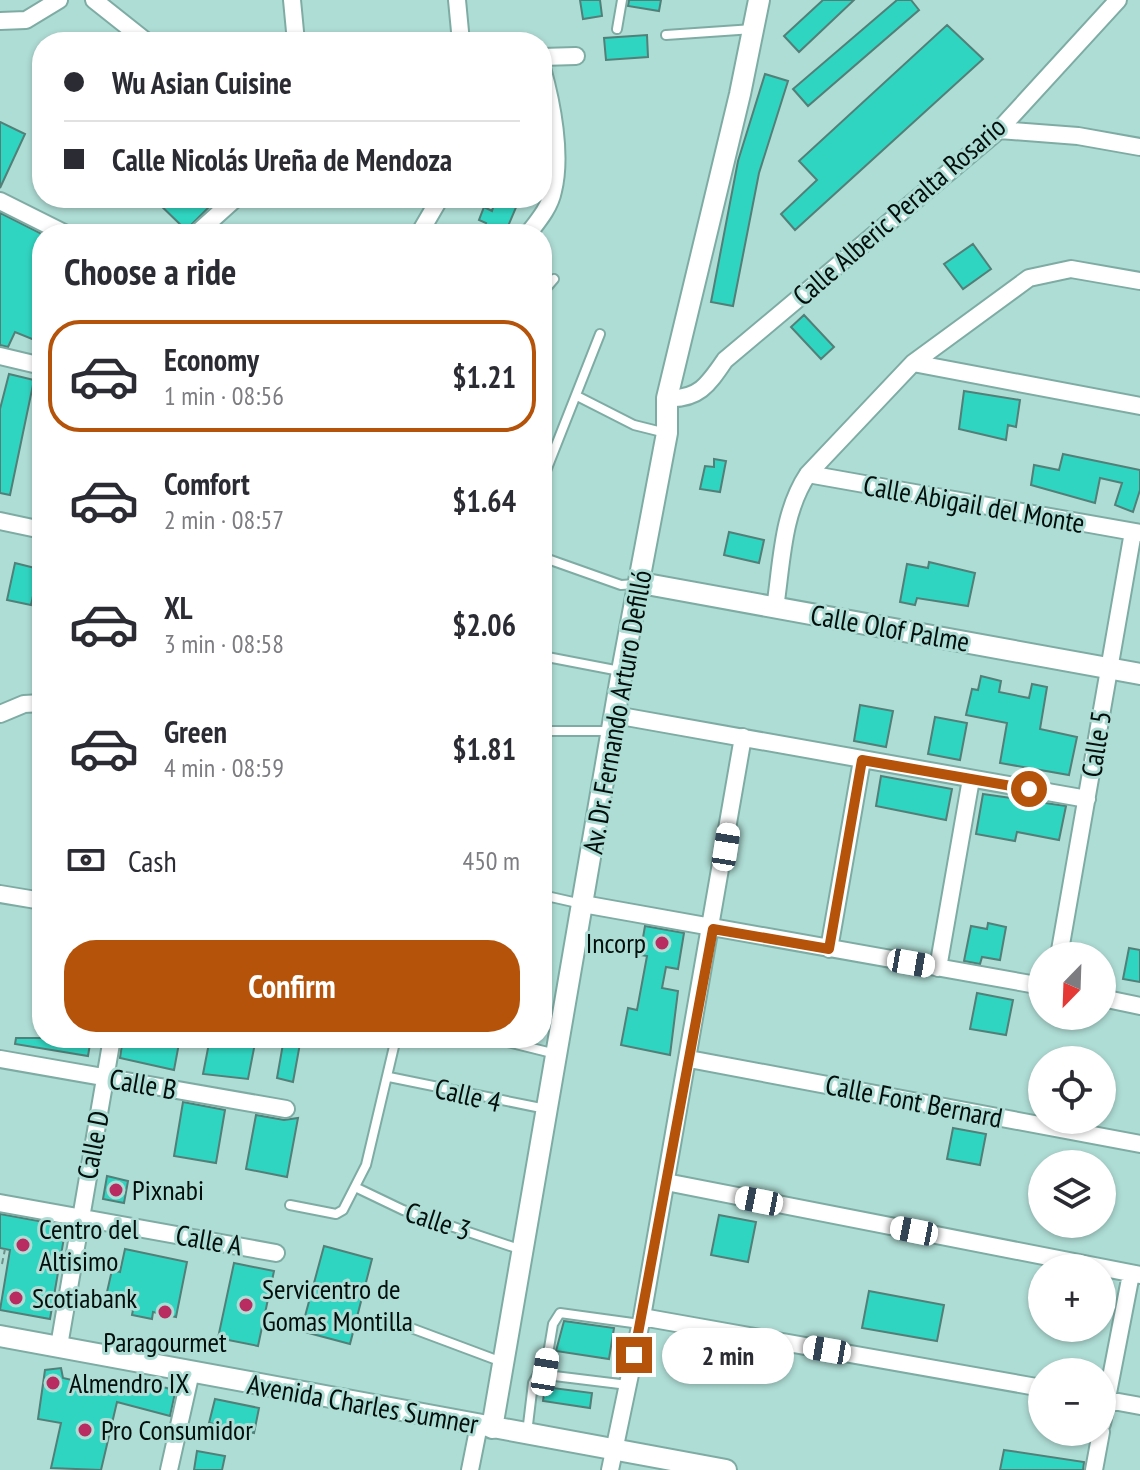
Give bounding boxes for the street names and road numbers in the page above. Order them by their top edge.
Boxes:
street label: Calle Alberic Peralta Rosario [784,108,1013,313]
street label: Calle Abigail del Monte [860,466,1088,541]
street label: Av. Dr. Fernando Arturo Defilló [573,567,660,857]
street label: Calle Olof Palme [808,595,972,660]
street label: Calle 5 [1072,708,1119,780]
street label: Calle B [107,1059,179,1108]
street label: Calle Font Bernard [822,1065,1006,1136]
street label: Calle 4 [431,1069,505,1120]
street label: Calle D [68,1108,117,1182]
street label: Calle 3 [401,1193,476,1248]
street label: Calle A [173,1215,246,1264]
street label: Avenida Charles Sumner [245,1365,482,1442]

